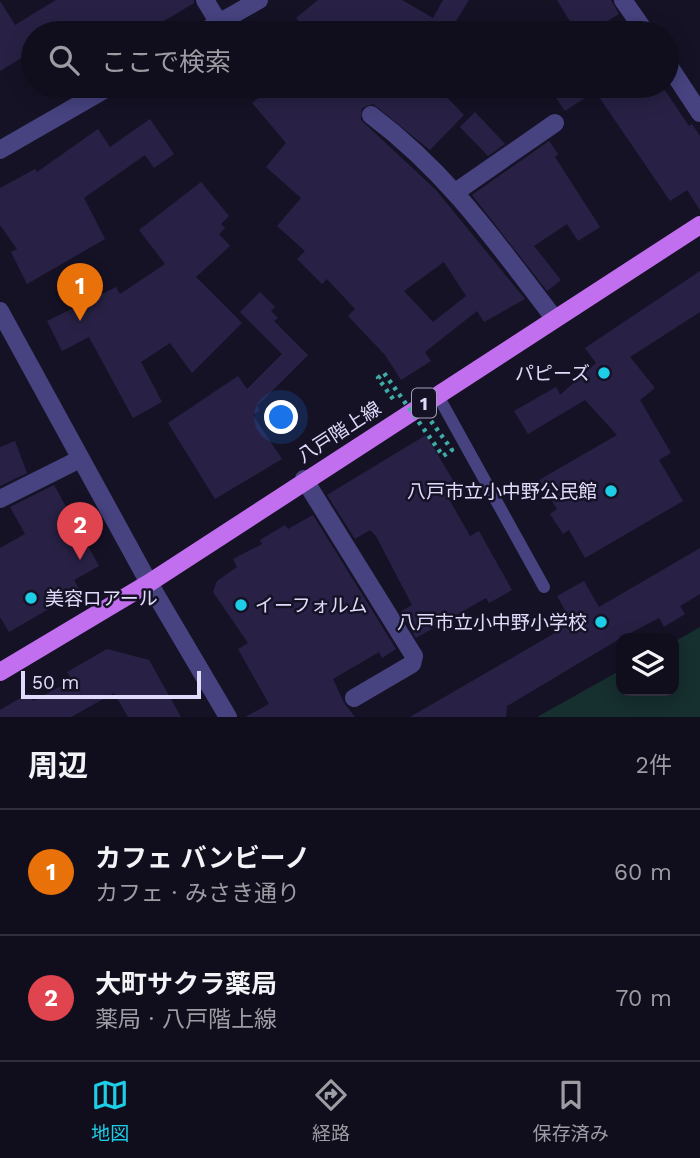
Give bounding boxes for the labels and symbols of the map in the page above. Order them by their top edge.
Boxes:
pin: 1 [57,263,103,321]
place label: パピーズ [515,362,590,385]
marker: パピーズ [596,365,612,381]
road number: 1 [412,388,436,418]
street label: 八戸階上線 [293,396,385,468]
your location [264,400,298,434]
place label: 八戸市立小中野公民館 [407,480,597,503]
marker: 八戸市立小中野公民館 [603,483,619,499]
pin: 2 [57,502,103,560]
place label: 美容ロアール [45,587,158,610]
marker: 美容ロアール [23,590,39,606]
place label: イーフォルム [255,594,367,617]
marker: イーフォルム [233,597,249,613]
place label: 八戸市立小中野小学校 [397,611,587,634]
marker: 八戸市立小中野小学校 [593,614,609,630]
scale bar [21,668,201,700]

